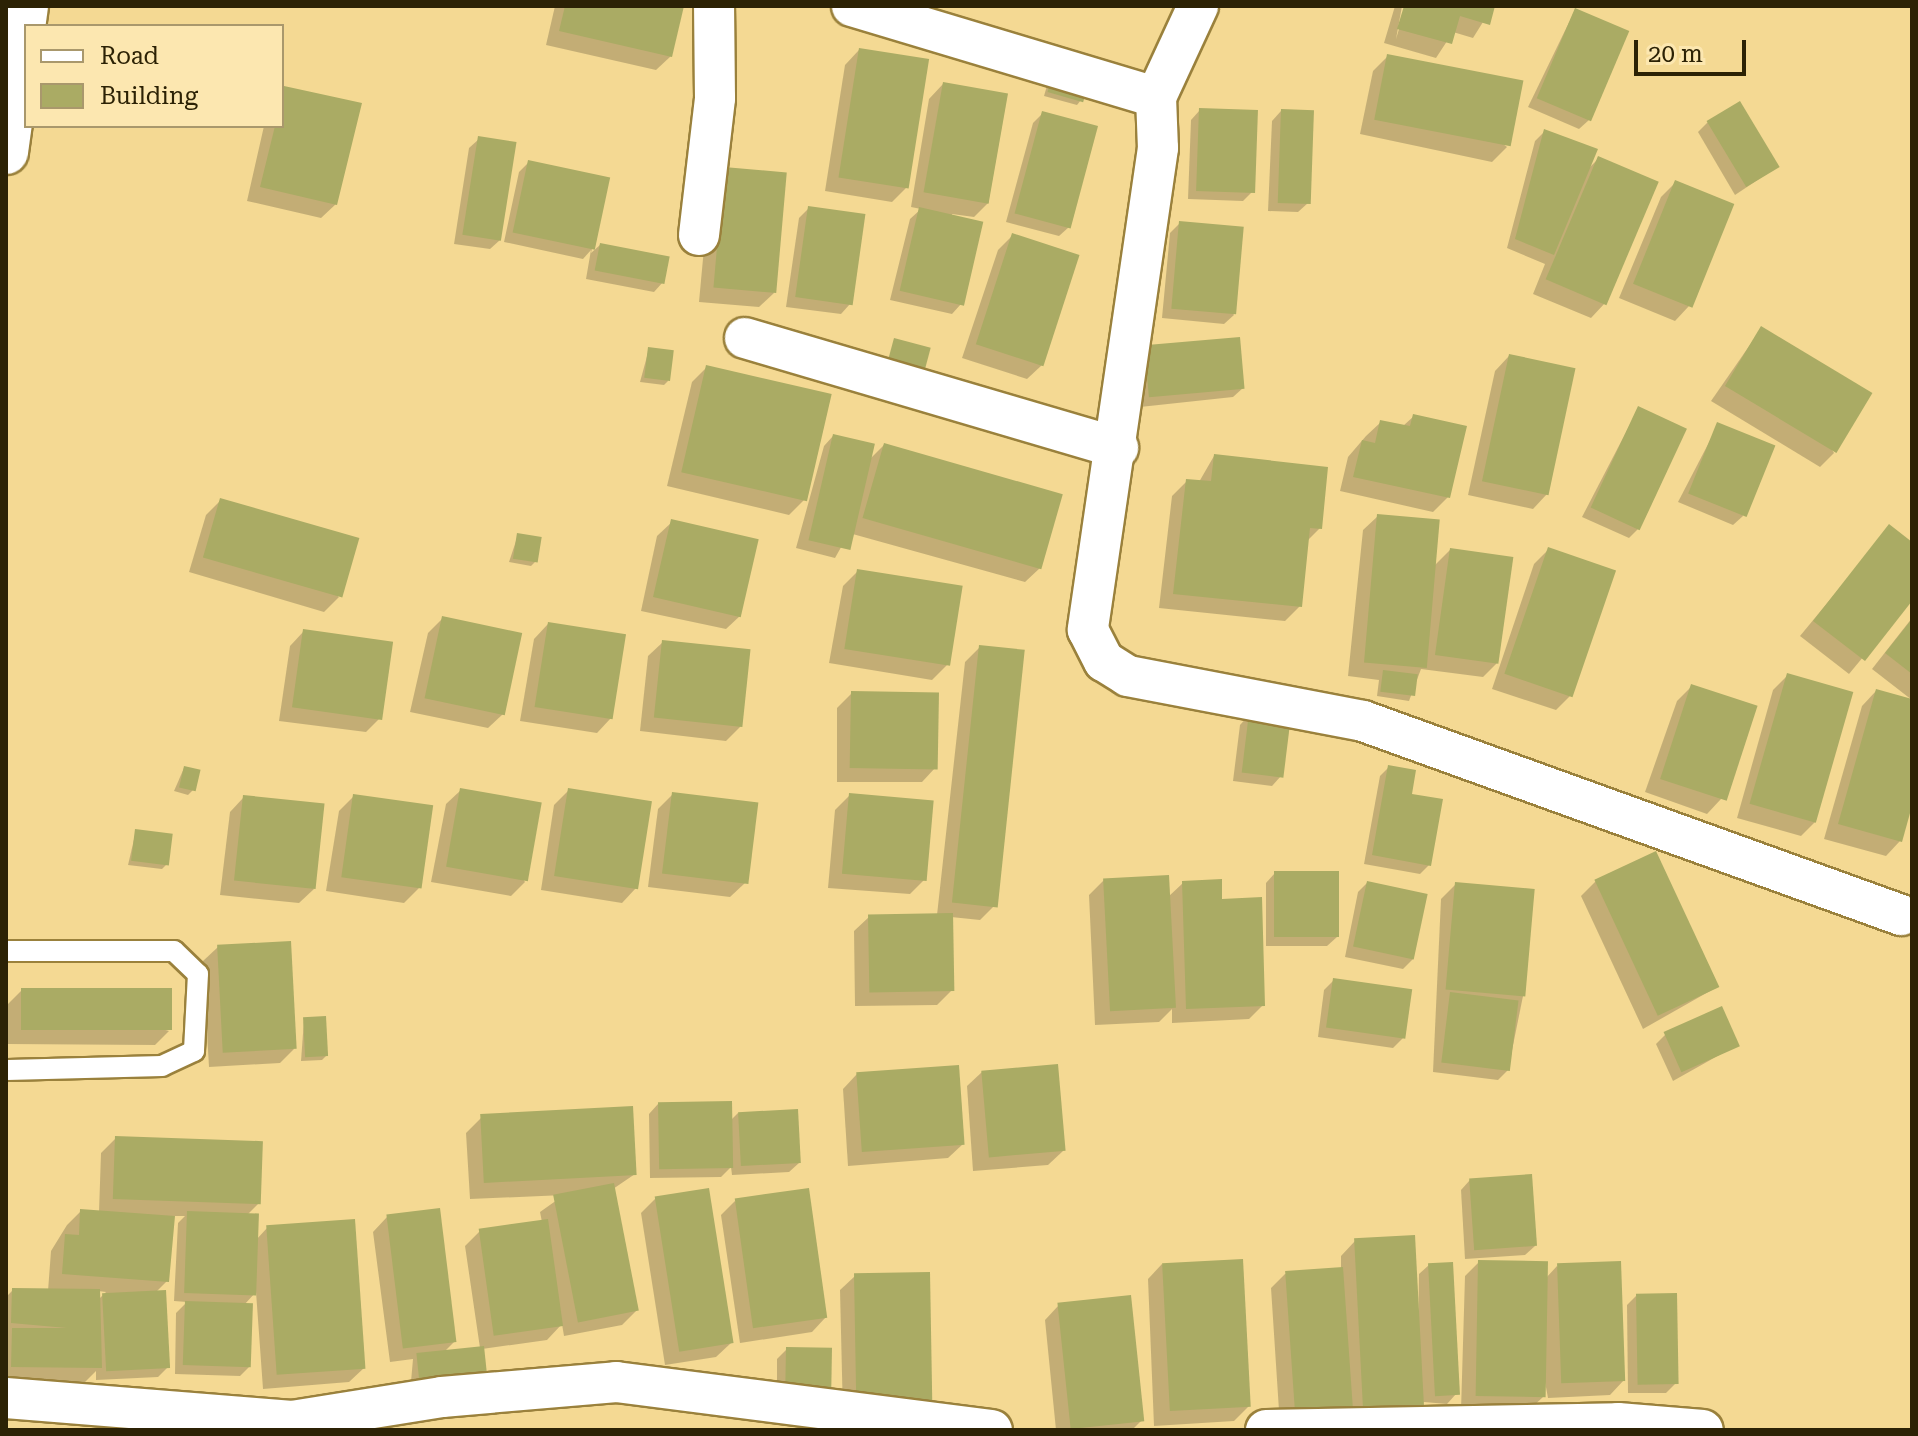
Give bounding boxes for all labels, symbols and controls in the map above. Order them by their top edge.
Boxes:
legend [24,24,284,128]
scale bar [1638,24,1750,74]
text: 20 m [1648,40,1703,68]
text: Road [100,42,159,70]
text: Building [100,82,198,110]

